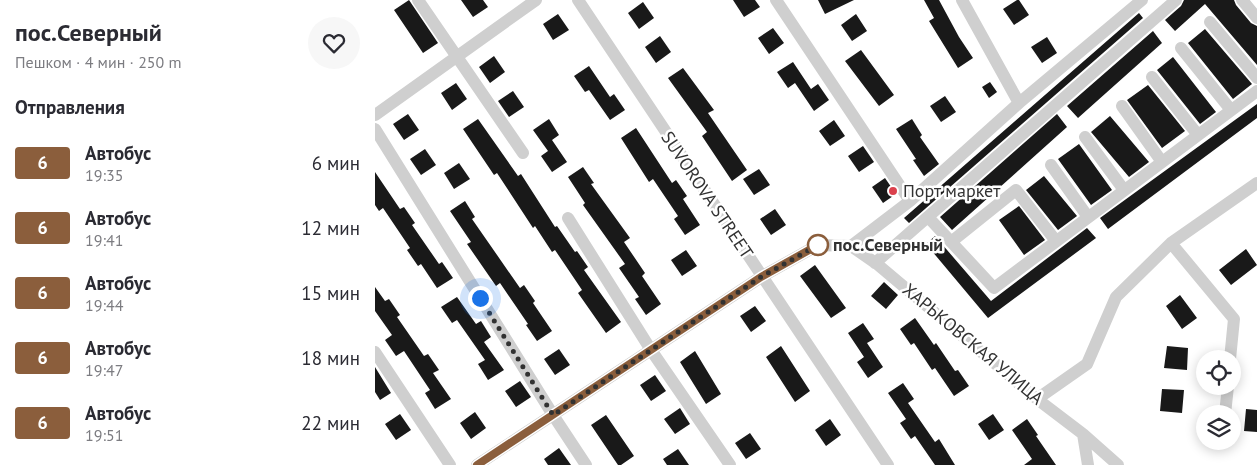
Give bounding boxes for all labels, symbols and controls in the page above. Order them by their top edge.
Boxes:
text: пос.Северный [15,17,162,48]
button: heart [308,17,360,69]
text: Пешком · 4 мин · 250 m [15,52,182,72]
text: Отправления [15,95,125,119]
street label: SUVOROVA STREET [656,127,759,263]
text: Автобус [85,141,151,165]
text: 6 [37,151,48,174]
text: 6 мин [312,151,360,175]
text: 19:35 [85,165,123,185]
place label: Порт маркет [903,179,1001,202]
marker: Порт маркет [887,185,899,197]
text: Автобус [85,206,151,230]
text: 6 [37,216,48,239]
text: 12 мин [301,216,360,240]
text: 19:41 [85,230,123,250]
place label: пос.Северный [833,233,943,256]
marker: пос.Северный [807,234,829,256]
text: Автобус [85,271,151,295]
street label: ХАРЬКОВСКАЯ УЛИЦА [898,278,1049,410]
text: 6 [37,281,48,304]
text: 15 мин [301,281,360,305]
your location [468,286,493,311]
text: 19:44 [85,295,123,315]
text: Автобус [85,336,151,360]
text: 6 [37,346,48,369]
text: 18 мин [301,346,360,370]
map controls [1196,350,1241,450]
button: locate [1196,350,1241,395]
text: 19:47 [85,360,123,380]
text: Автобус [85,401,151,425]
button: layers [1196,405,1241,450]
text: 6 [37,411,48,434]
text: 22 мин [301,411,360,435]
text: 19:51 [85,425,123,445]

